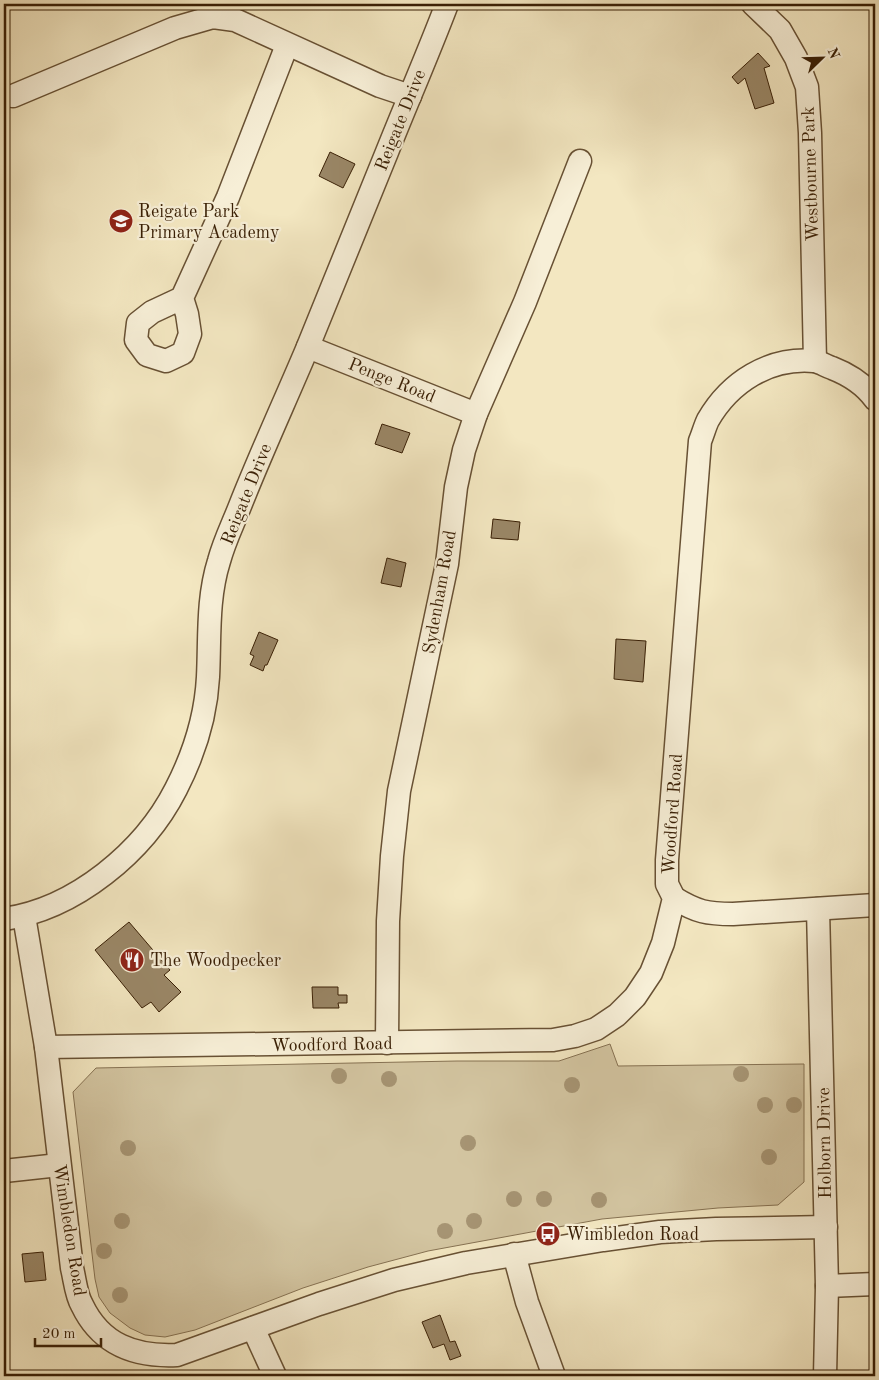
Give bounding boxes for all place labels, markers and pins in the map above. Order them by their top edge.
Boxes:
place label: Reigate Park Primary Academy [138,203,280,242]
school or university icon: Reigate Park Primary Academy [108,208,134,234]
restaurant icon: The Woodpecker [119,947,145,973]
place label: The Woodpecker [150,952,282,970]
bus stop icon: Wimbledon Road [535,1221,561,1247]
place label: Wimbledon Road [566,1226,699,1244]

